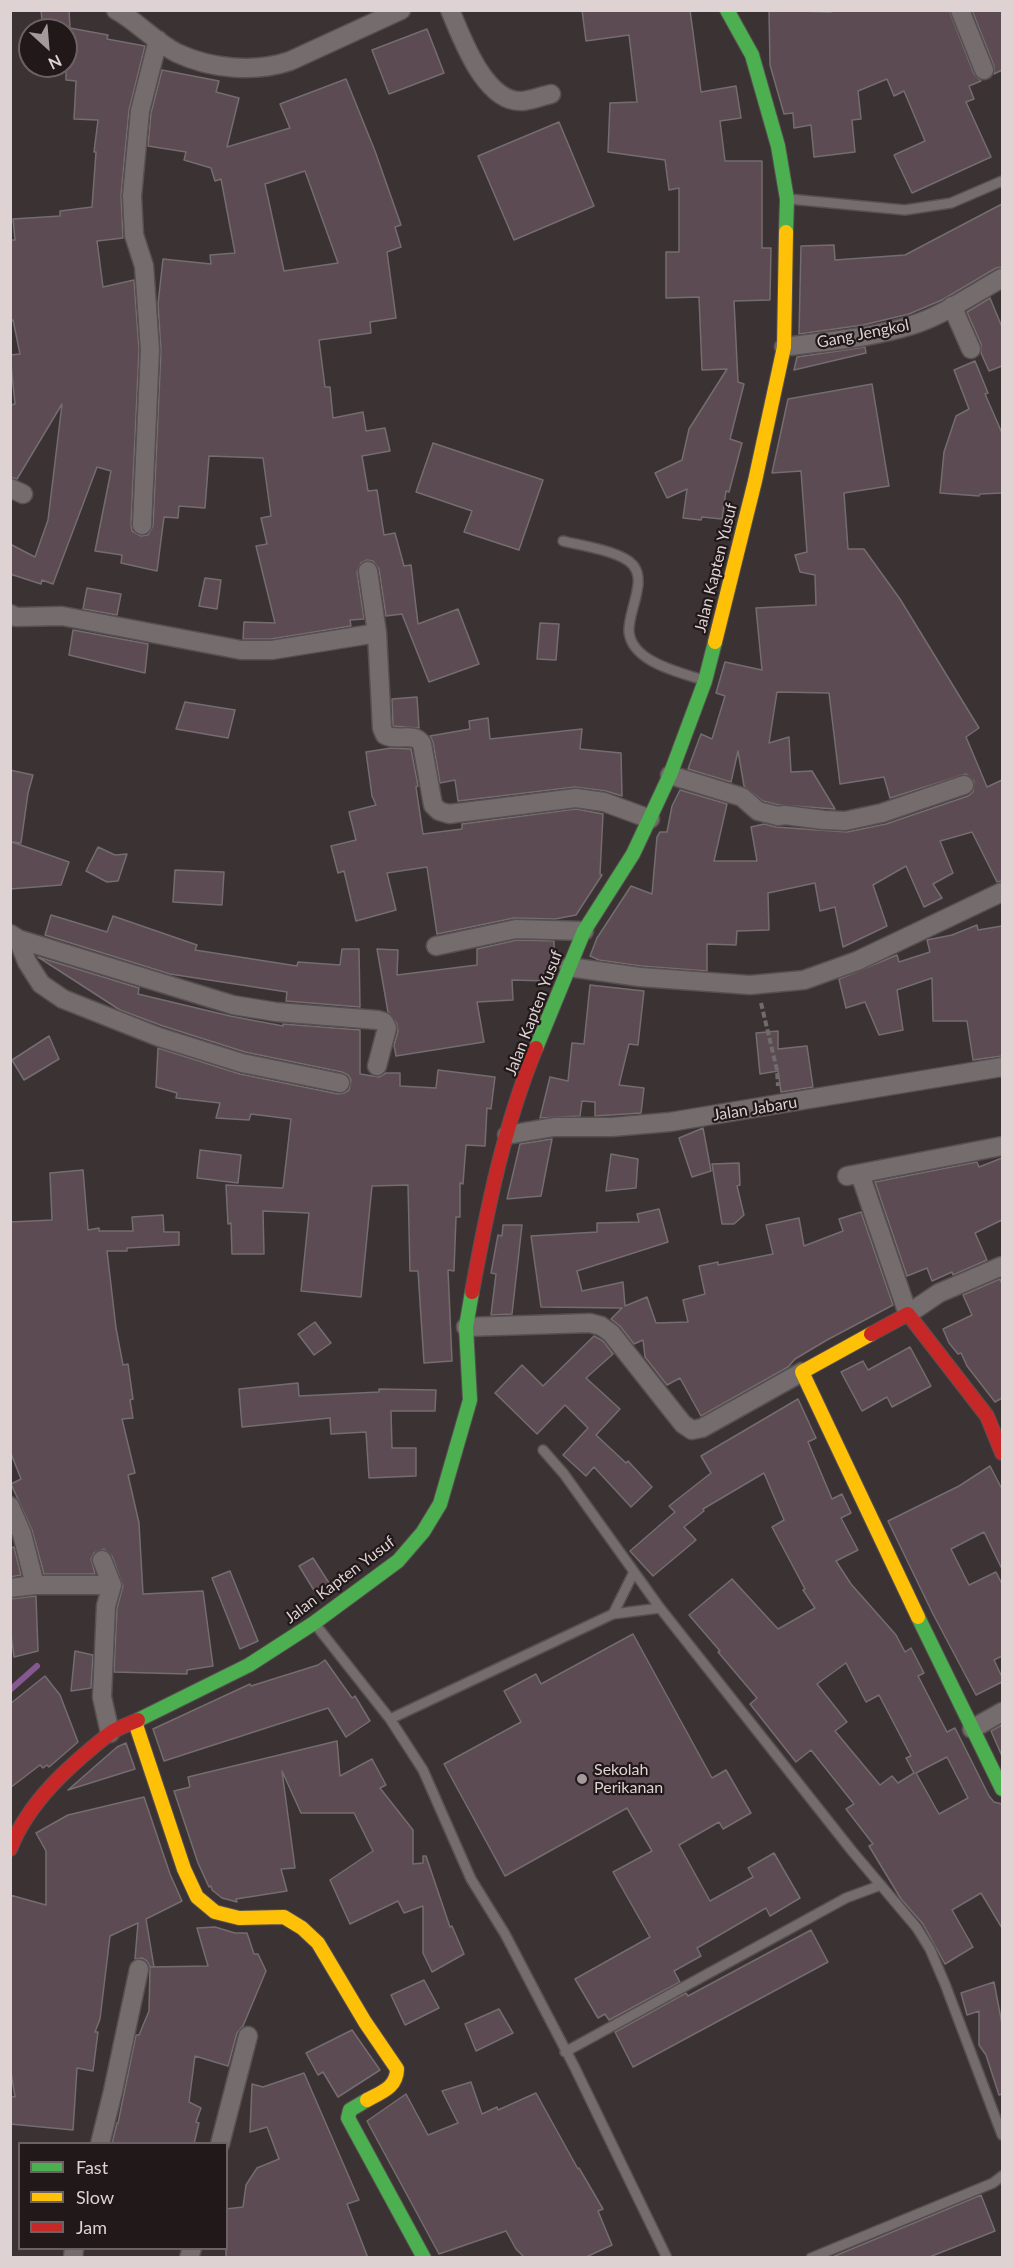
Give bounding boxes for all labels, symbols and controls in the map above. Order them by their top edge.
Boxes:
north arrow [18,18,78,78]
text: N [46,52,65,74]
street label: Gang Jengkol [815,316,911,352]
street label: Jalan Kapten Yusuf [691,501,741,635]
street label: Jalan Kapten Yusuf [501,948,567,1078]
street label: Jalan Jabaru [711,1093,799,1125]
street label: Jalan Kapten Yusuf [281,1532,399,1628]
place label: Sekolah Perikanan [594,1760,663,1798]
marker: Sekolah Perikanan [575,1772,589,1786]
legend [18,2142,228,2250]
text: Fast [76,2156,108,2178]
text: Slow [76,2186,114,2208]
text: Jam [76,2216,107,2238]

